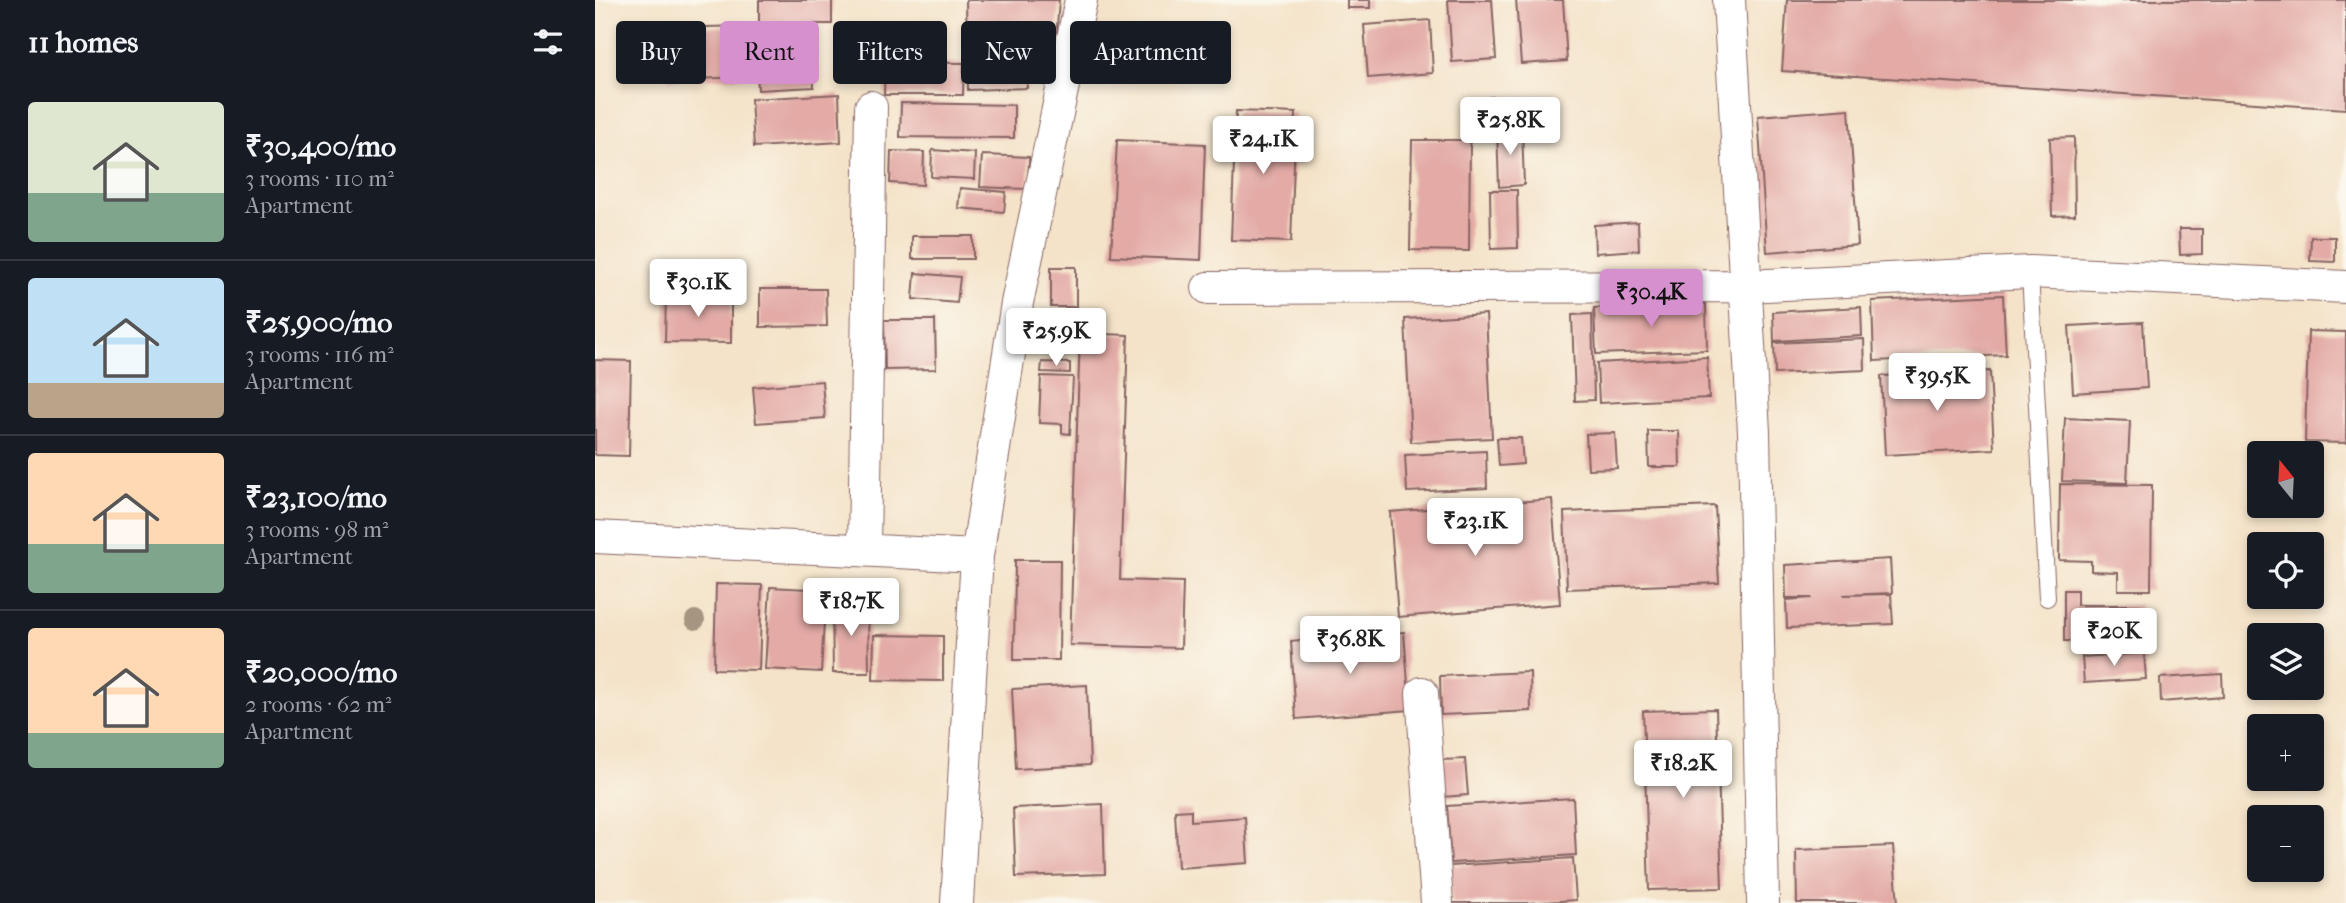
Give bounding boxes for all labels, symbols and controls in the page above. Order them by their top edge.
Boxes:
chip: Buy [616,21,706,84]
chip: Rent [720,21,819,84]
chip: Filters [833,21,947,84]
chip: New [961,21,1056,84]
chip: Apartment [1070,21,1231,84]
icon: filters [529,23,567,61]
text: 11 homes [28,25,138,60]
pin: ₹25.8K [1453,97,1567,157]
text: ₹25.8K [1476,106,1544,133]
pin: ₹24.1K [1206,116,1320,176]
text: ₹24.1K [1229,125,1297,152]
text: ₹30,400/mo [245,129,396,164]
icon: home [84,130,168,214]
text: 3 rooms · 110 m² [245,165,394,192]
text: Apartment [245,192,353,219]
pin: ₹30.1K [641,260,755,319]
text: ₹30.1K [666,268,730,295]
pin: ₹30.4K [1594,270,1708,329]
text: ₹30.4K [1616,278,1686,305]
text: ₹25,900/mo [245,305,392,340]
icon: home [84,306,168,390]
pin: ₹25.9K [999,308,1113,368]
text: ₹25.9K [1022,317,1090,344]
text: 3 rooms · 116 m² [245,341,394,368]
pin: ₹39.5K [1880,354,1994,413]
text: ₹39.5K [1905,362,1969,389]
text: Apartment [245,368,353,395]
north arrow [2247,441,2324,518]
map controls [2247,441,2324,882]
text: ₹23,100/mo [245,480,387,515]
icon: home [84,481,168,565]
pin: ₹23.1K [1418,498,1532,558]
text: ₹23.1K [1443,507,1507,534]
text: 3 rooms · 98 m² [245,516,389,543]
button: locate [2247,532,2324,609]
text: Apartment [245,543,353,570]
pin: ₹18.7K [794,578,908,638]
text: ₹18.7K [819,587,883,614]
pin: ₹20K [2073,608,2155,668]
pin: ₹36.8K [1293,616,1407,676]
text: ₹20K [2087,617,2141,644]
button: layers [2247,623,2324,700]
text: ₹36.8K [1316,625,1384,652]
text: ₹20,000/mo [245,655,397,690]
icon: home [84,656,168,740]
text: 2 rooms · 62 m² [245,691,392,718]
button: + [2247,714,2324,791]
text: Apartment [245,718,353,745]
pin: ₹18.2K [1626,740,1740,800]
text: ₹18.2K [1650,749,1716,776]
button: − [2247,805,2324,882]

